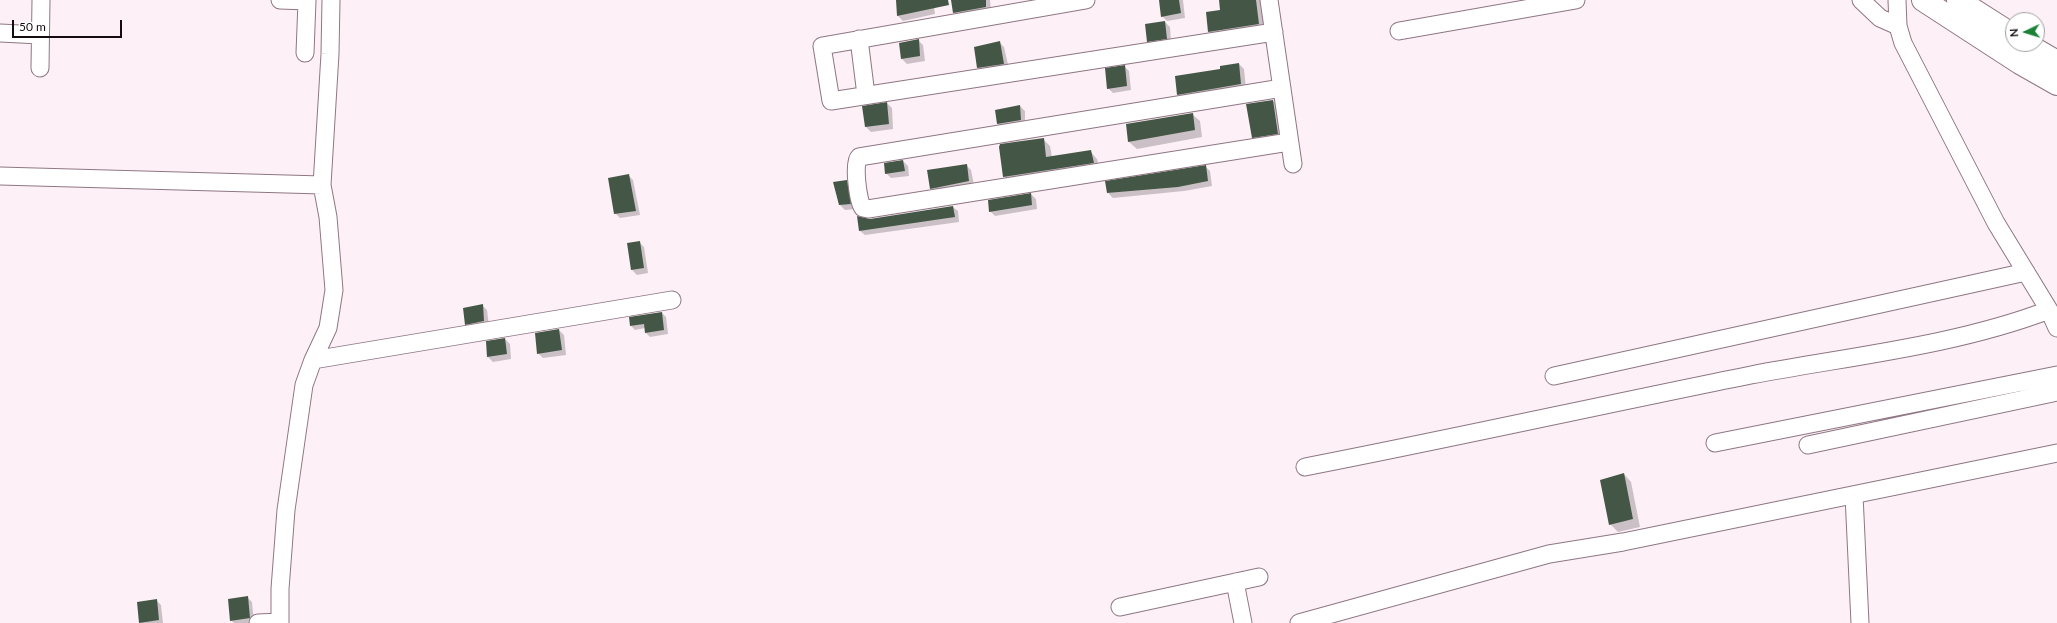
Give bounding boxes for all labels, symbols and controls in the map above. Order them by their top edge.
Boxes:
scale bar [14,12,124,38]
north arrow [2005,12,2045,52]
text: 50 m [19,19,46,34]
text: N [2007,28,2020,37]

